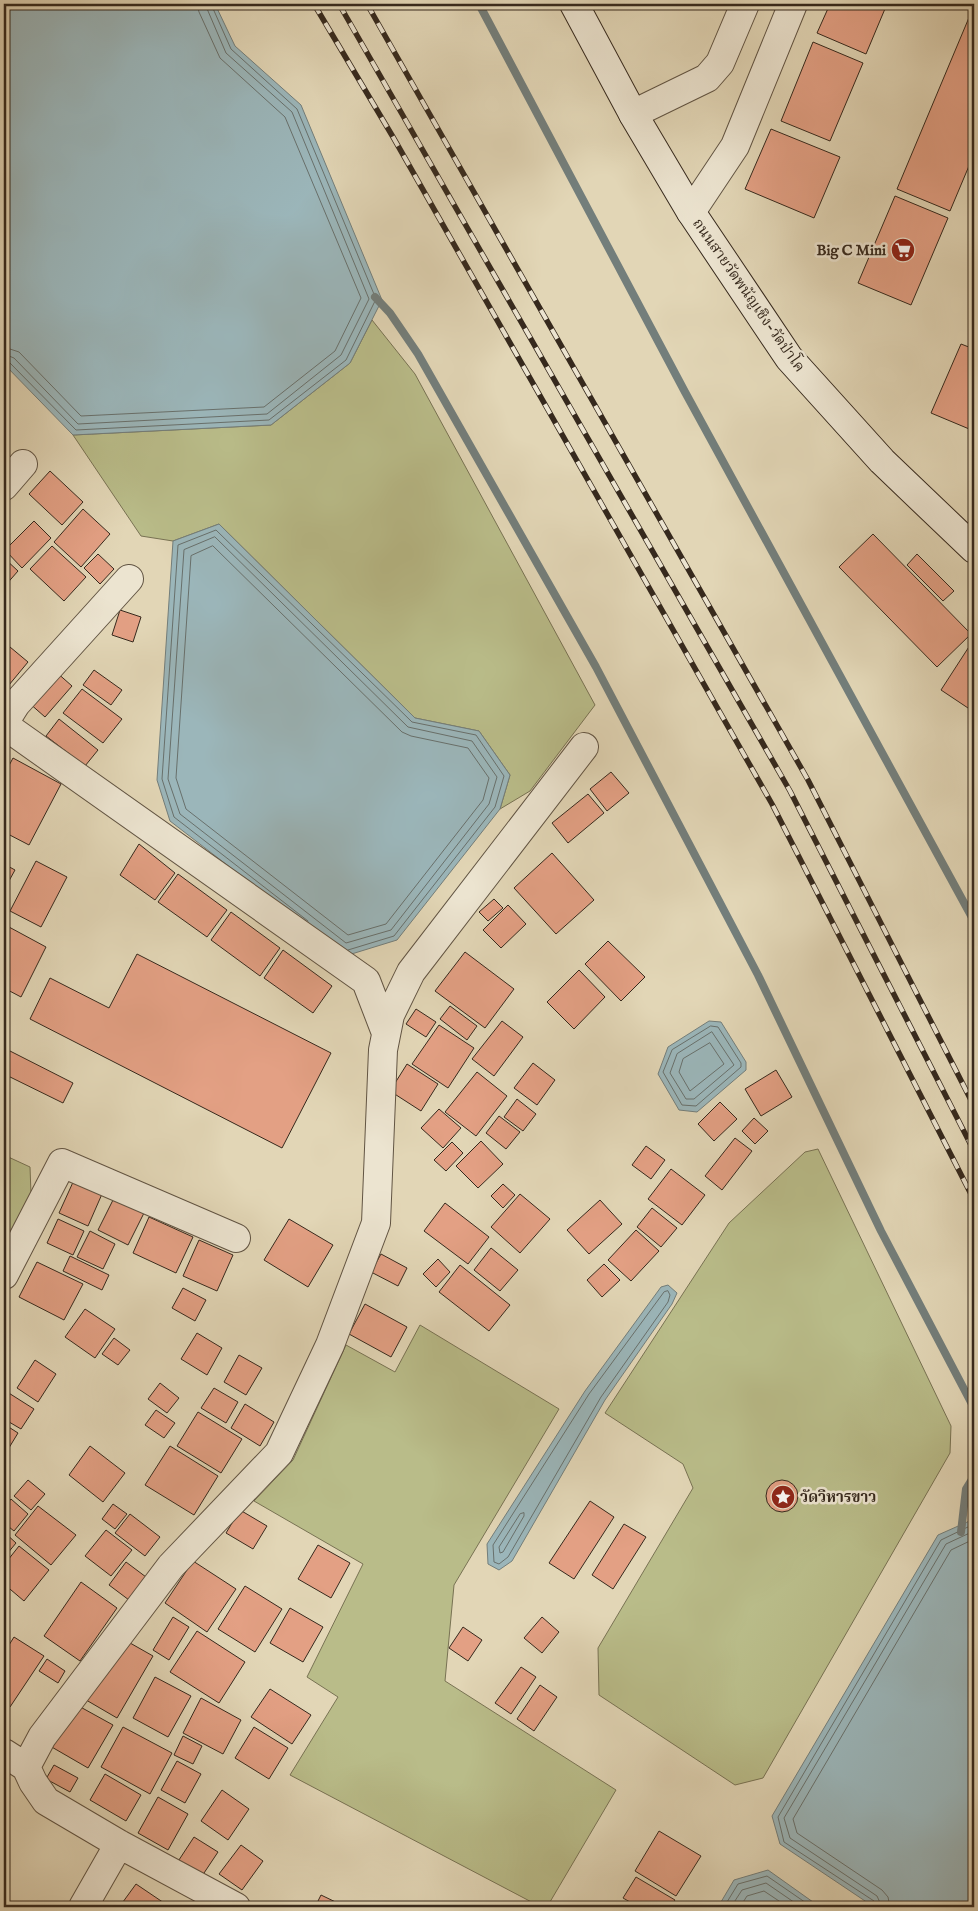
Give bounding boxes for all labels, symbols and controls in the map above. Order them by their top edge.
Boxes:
street label: ถนนสายวัดพนัญเชิง-วัดป่าโค [688,214,811,376]
supermarket icon: Big C Mini [890,237,916,263]
place label: Big C Mini [817,241,886,260]
place icon: วัดวิหารขาว [770,1484,796,1510]
place label: วัดวิหารขาว [800,1488,876,1507]

